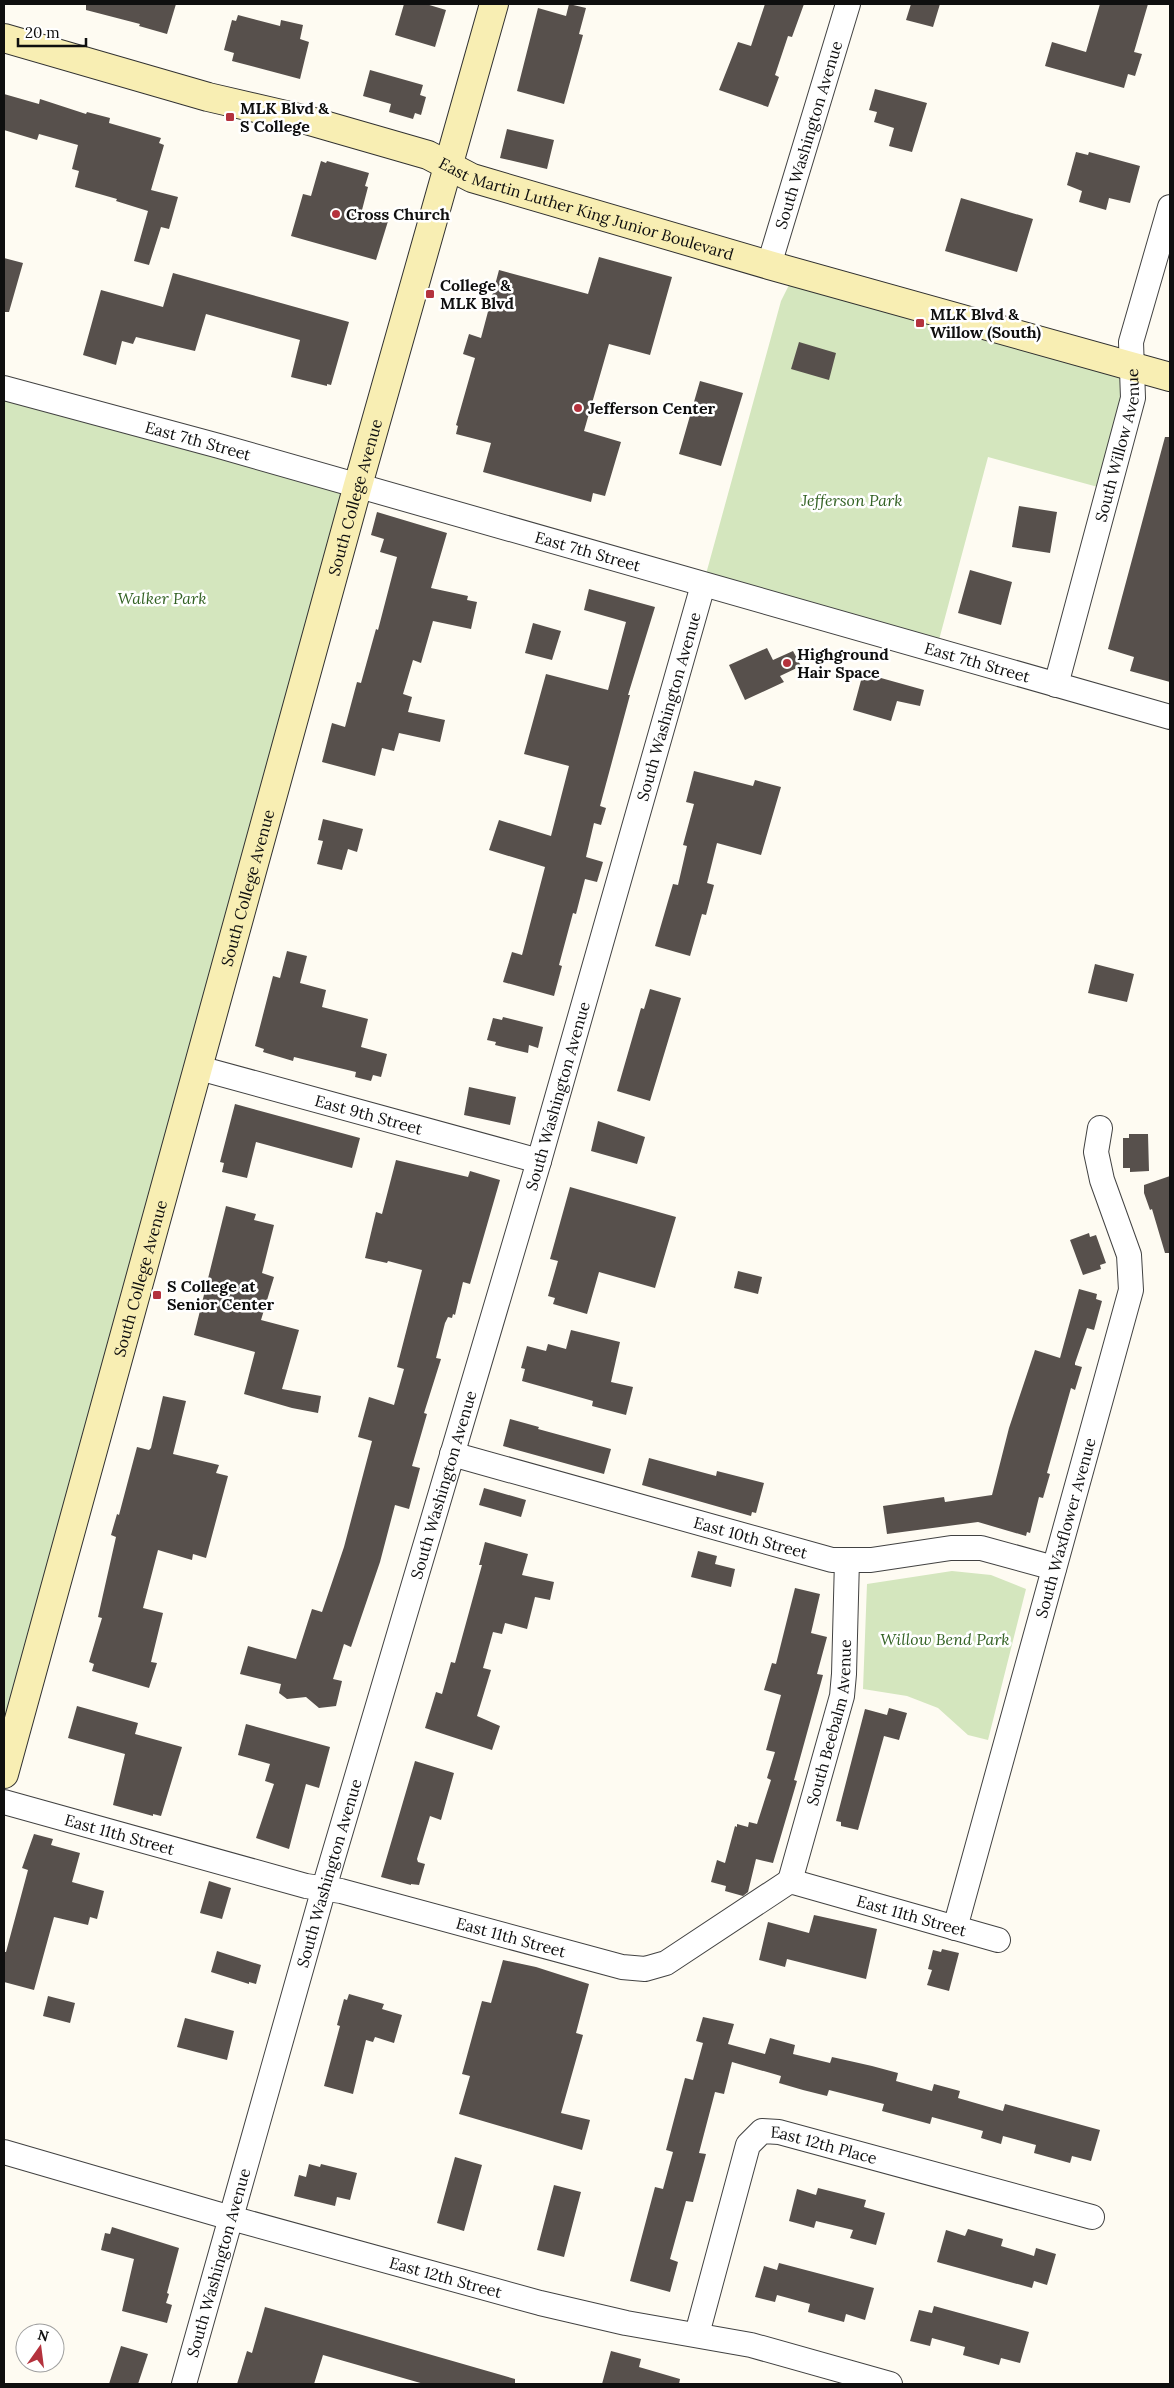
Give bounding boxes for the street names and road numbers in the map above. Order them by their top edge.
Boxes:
street label: South Washington Avenue [770,38,846,231]
street label: East Martin Luther King Junior Boulevard [436,153,737,264]
street label: South Willow Avenue [1090,368,1143,524]
street label: South College Avenue [324,416,386,578]
street label: East 7th Street [143,417,254,465]
street label: East 7th Street [533,527,643,576]
street label: South Washington Avenue [632,609,705,803]
street label: East 7th Street [922,638,1033,687]
street label: South College Avenue [216,807,279,969]
street label: South Washington Avenue [521,999,594,1193]
street label: East 9th Street [313,1090,426,1139]
street label: South College Avenue [109,1197,171,1359]
street label: South Washington Avenue [406,1388,481,1581]
street label: South Waxflower Avenue [1031,1435,1100,1620]
street label: East 10th Street [691,1512,811,1563]
street label: South Beebalm Avenue [802,1639,855,1808]
street label: South Washington Avenue [292,1776,366,1970]
street label: East 11th Street [62,1809,178,1859]
street label: East 11th Street [855,1890,970,1941]
street label: East 11th Street [454,1913,569,1962]
street label: East 12th Place [770,2122,880,2168]
street label: South Washington Avenue [182,2166,254,2360]
street label: East 12th Street [387,2252,505,2302]

